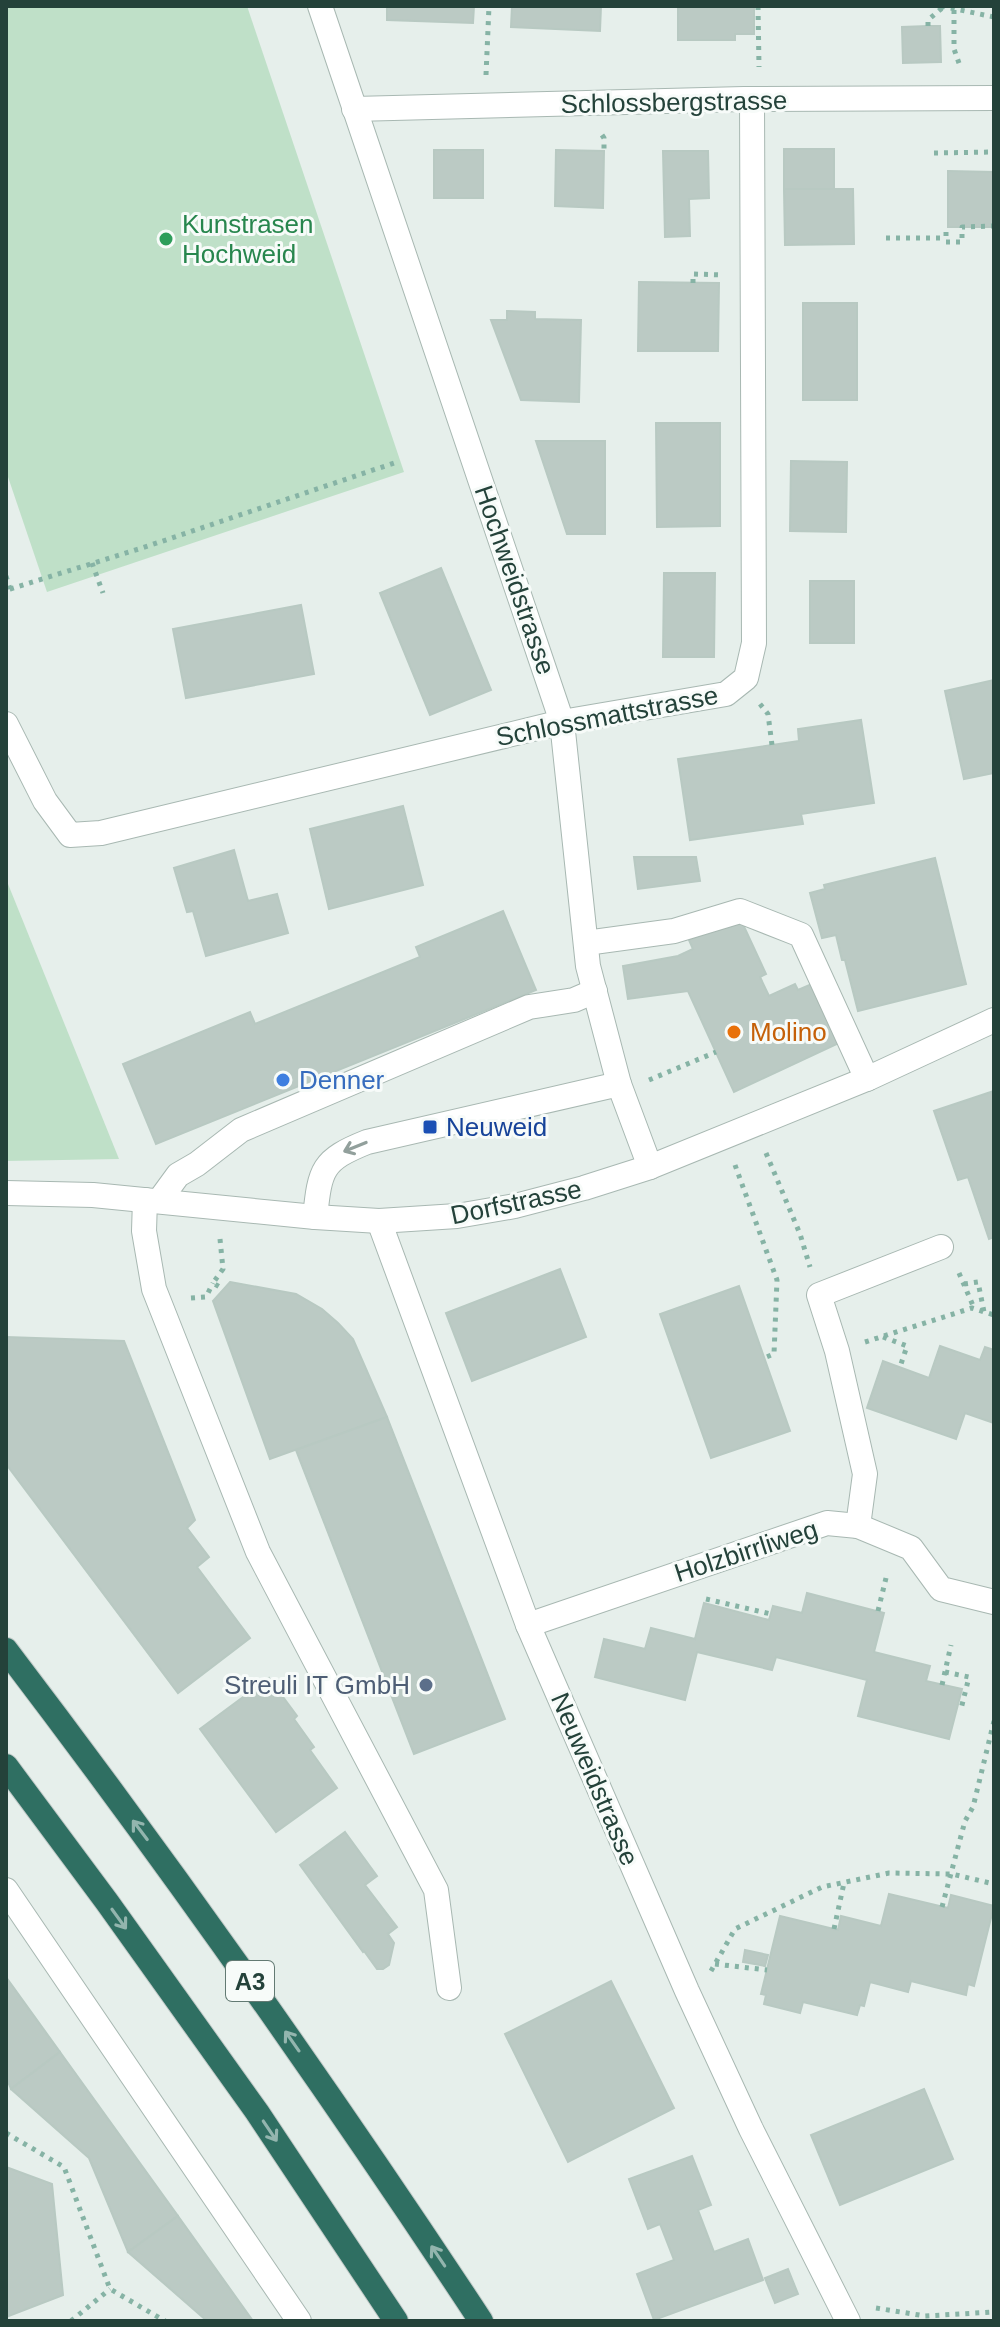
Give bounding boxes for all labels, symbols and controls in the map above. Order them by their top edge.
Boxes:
street label: Schlossbergstrasse [560,85,788,119]
place label: Kunstrasen Hochweid [182,209,314,269]
marker: Kunstrasen Hochweid [157,230,175,248]
street label: Hochweidstrasse [469,482,561,678]
street label: Schlossmattstrasse [494,680,720,752]
place label: Molino [750,1017,827,1047]
marker: Molino [725,1023,743,1041]
place label: Denner [299,1065,385,1095]
marker: Denner [274,1071,292,1089]
place label: Neuweid [446,1112,547,1142]
marker: Neuweid [421,1118,439,1136]
one-way arrow [343,1141,368,1155]
street label: Dorfstrasse [448,1174,584,1230]
street label: Holzbirrliweg [671,1514,821,1588]
place label: Streuli IT GmbH [224,1670,410,1700]
marker: Streuli IT GmbH [417,1676,435,1694]
street label: Neuweidstrasse [545,1688,645,1870]
one-way arrow [132,1819,148,1841]
one-way arrow [110,1908,127,1929]
road number: A3 [226,1961,274,2001]
one-way arrow [283,2030,300,2052]
one-way arrow [261,2119,278,2141]
one-way arrow [429,2245,445,2268]

